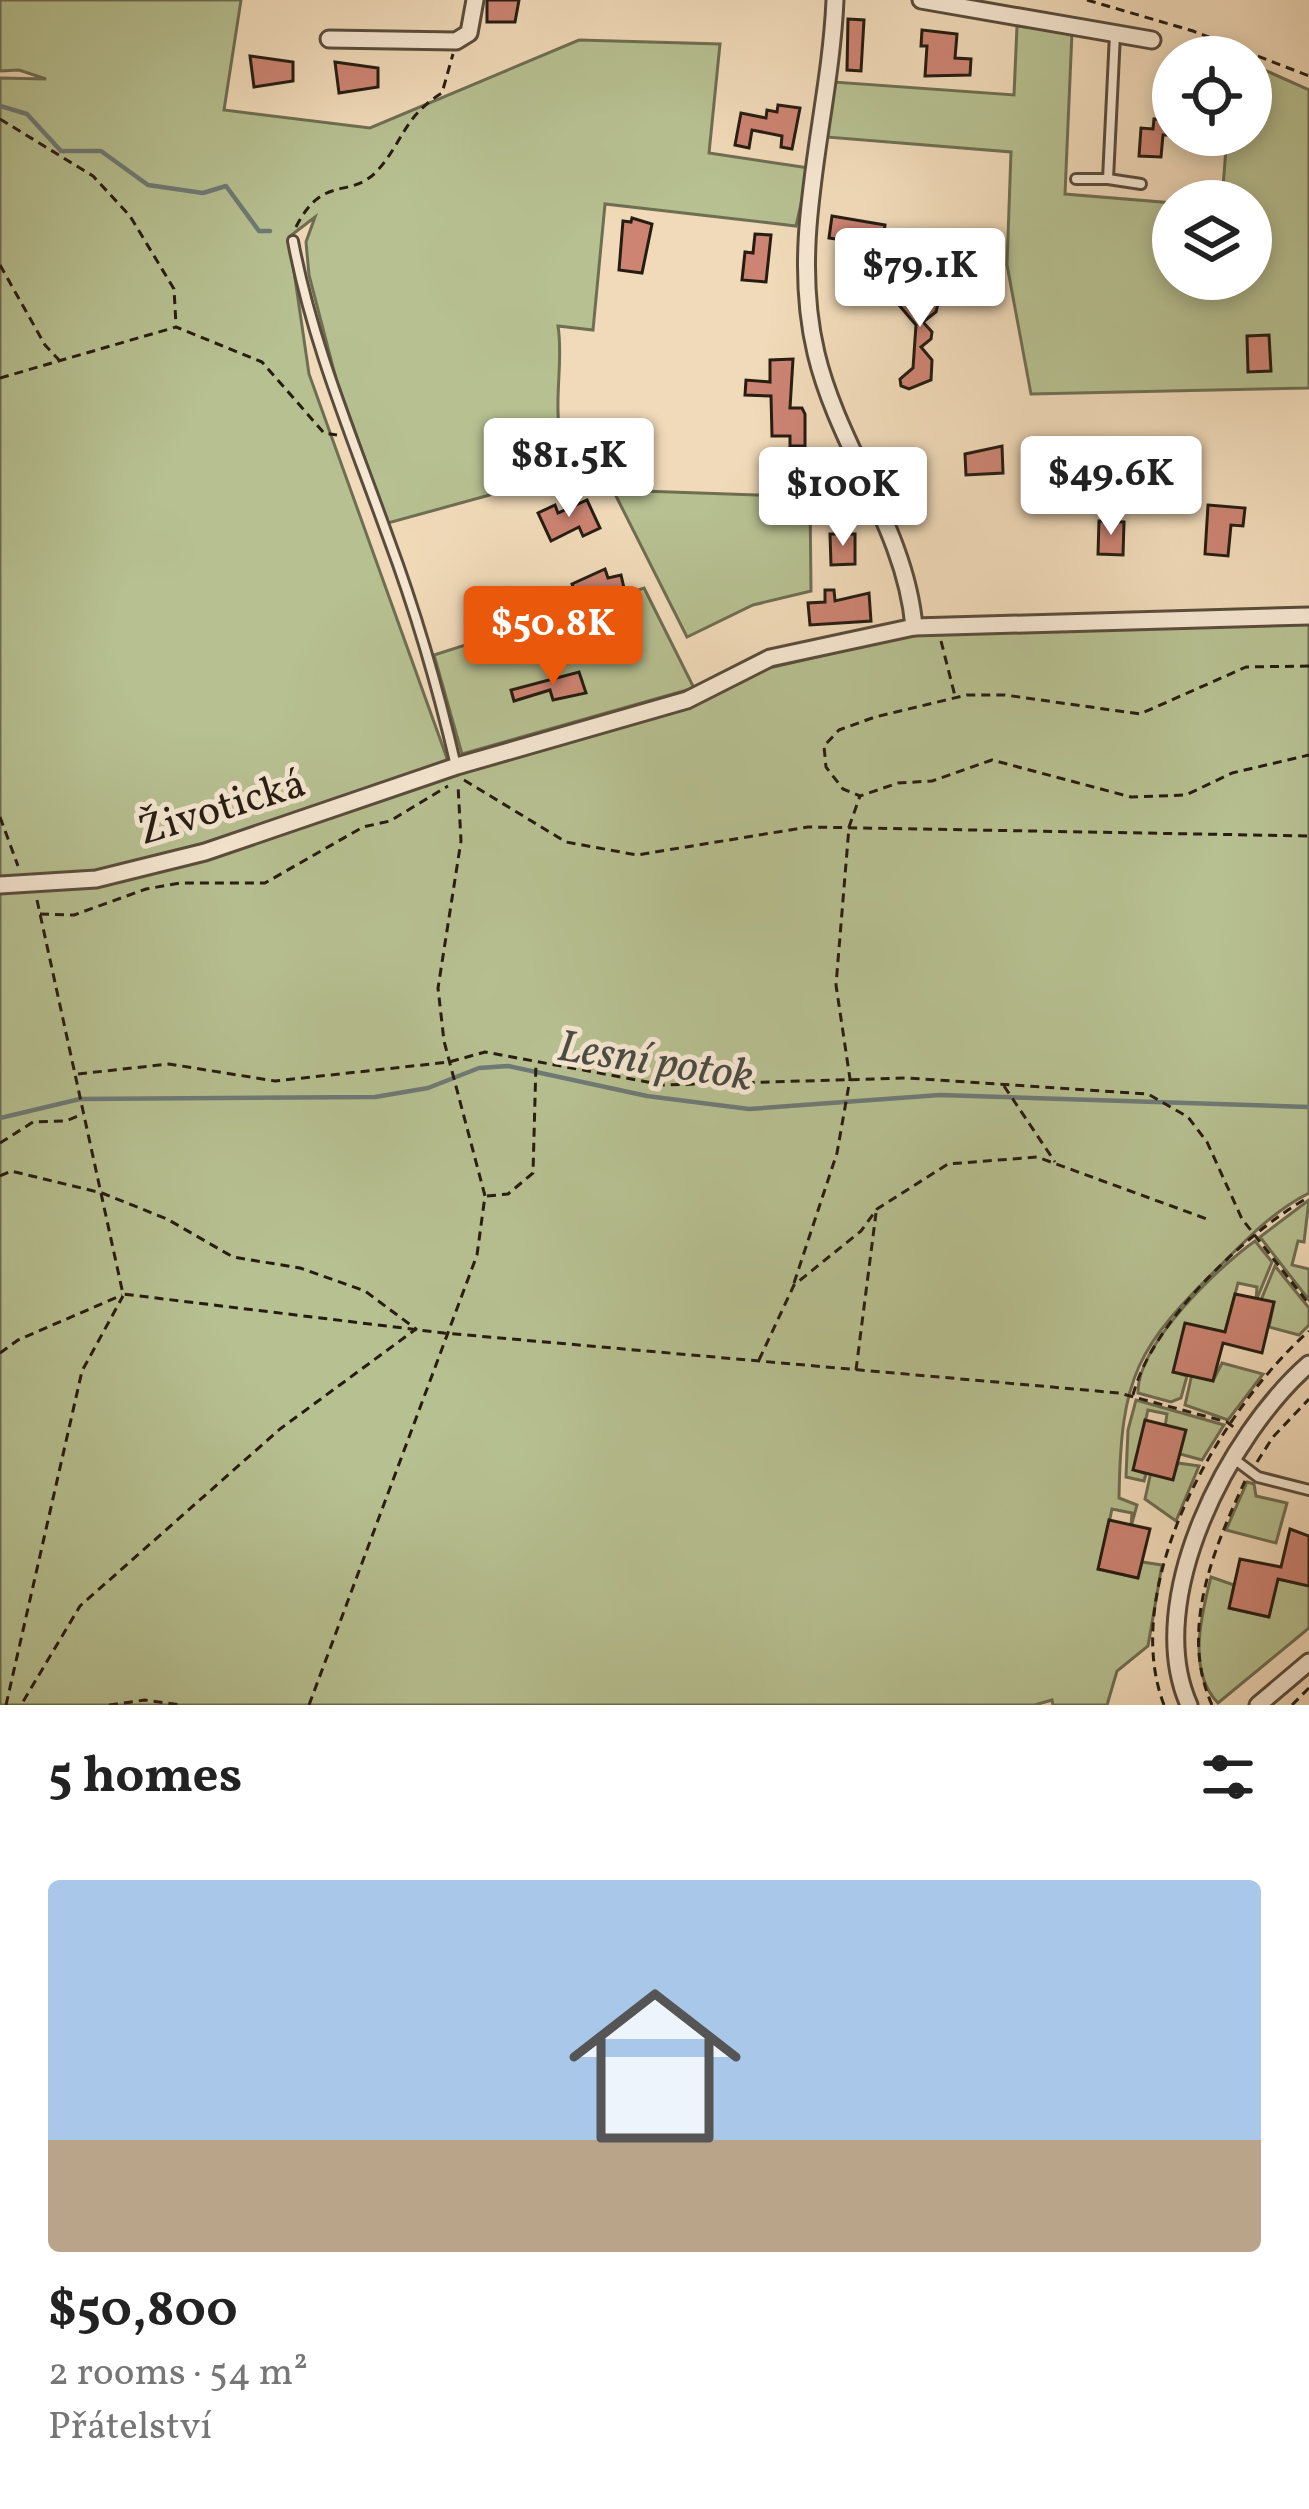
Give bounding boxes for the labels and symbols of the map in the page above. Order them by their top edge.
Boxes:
pin: $79.1K [822,228,1018,330]
pin: $81.5K [471,418,667,520]
pin: $49.6K [1013,436,1209,538]
pin: $100K [759,447,927,549]
pin: $50.8K [455,586,651,688]
street label: Životická [131,756,313,863]
water label: Lesní potok [553,1017,758,1110]

